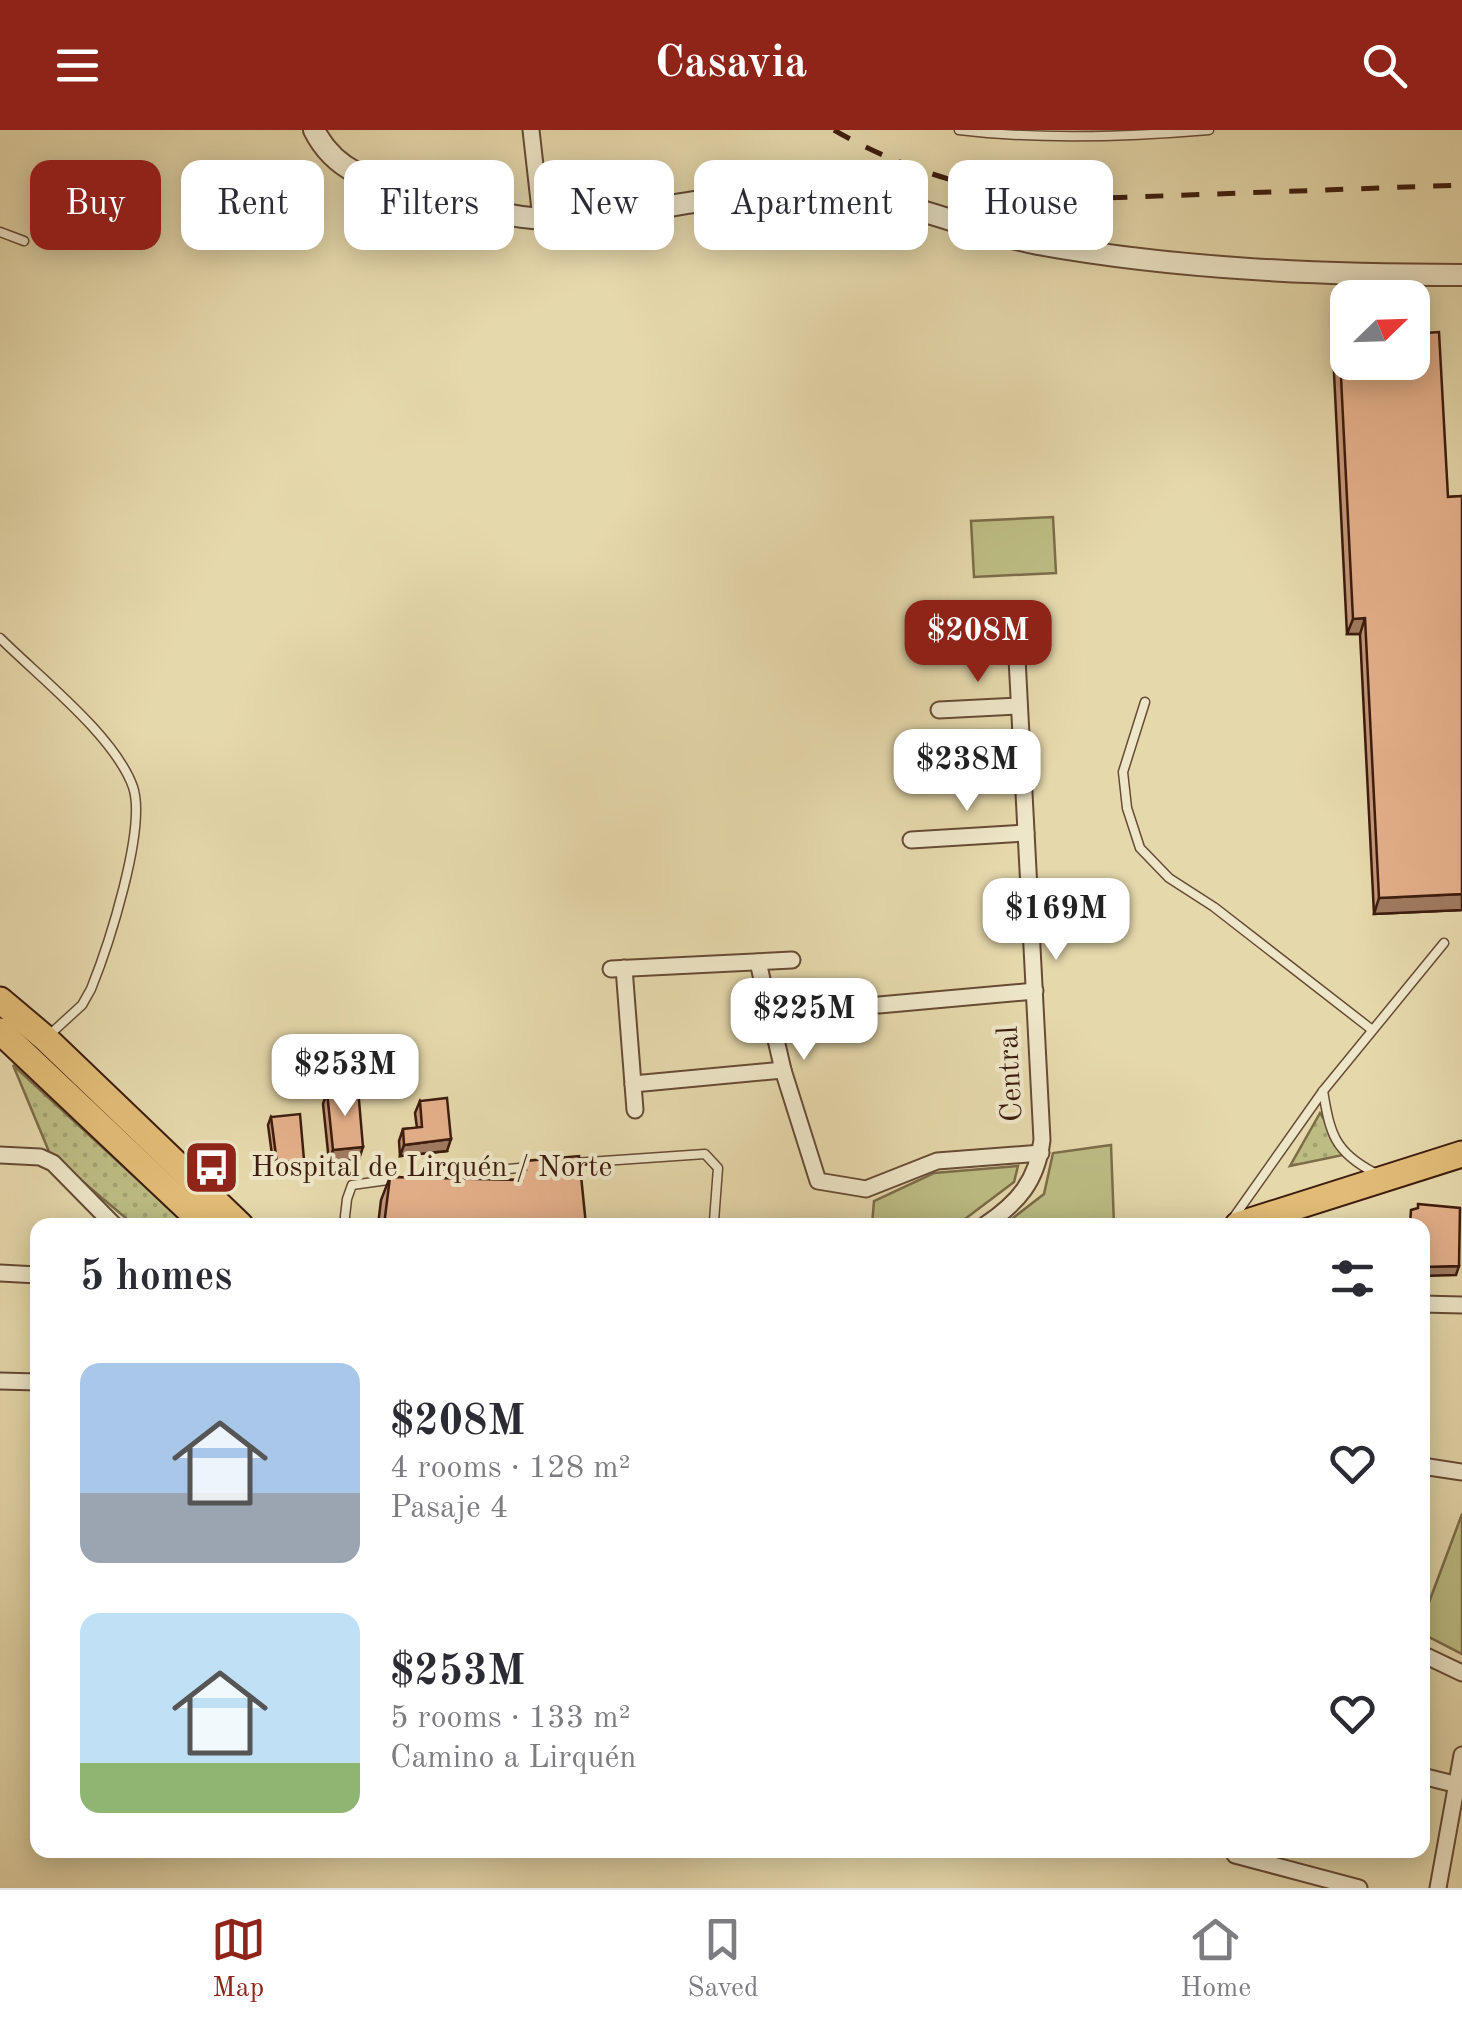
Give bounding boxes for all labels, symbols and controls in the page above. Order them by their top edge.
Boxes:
icon: menu [50,38,105,93]
icon: search [1357,38,1412,93]
text: Casavia [655,42,807,87]
chip: Buy [30,160,161,250]
chip: Rent [181,160,324,250]
chip: Filters [344,160,514,250]
chip: New [534,160,674,250]
chip: Apartment [694,160,928,250]
chip: House [948,160,1113,250]
north arrow [1330,280,1430,380]
map controls [1330,280,1430,380]
pin: $208M [908,600,1048,685]
text: $208M [927,616,1029,648]
pin: $238M [897,729,1037,814]
text: $238M [916,745,1018,777]
pin: $169M [986,878,1126,963]
text: $169M [1005,894,1107,926]
pin: $225M [734,978,874,1063]
text: $225M [753,994,855,1026]
street label: Central [994,1025,1028,1123]
pin: $253M [275,1034,415,1119]
text: $253M [294,1050,396,1082]
bus stop icon: Hospital de Lirquén / Norte [182,1138,242,1198]
place label: Hospital de Lirquén / Norte [251,1153,612,1183]
icon: filters [1325,1251,1380,1306]
text: 5 homes [80,1257,232,1299]
text: $208M [390,1402,525,1444]
icon: home [160,1403,280,1523]
icon: heart [1325,1436,1380,1491]
text: 4 rooms · 128 m² [390,1453,631,1485]
text: Pasaje 4 [390,1493,508,1525]
text: $253M [390,1652,525,1694]
icon: home [160,1653,280,1773]
icon: heart [1325,1686,1380,1741]
text: 5 rooms · 133 m² [390,1703,631,1735]
text: Camino a Lirquén [390,1743,637,1775]
tab: Map [211,1912,266,2007]
tab: Saved [687,1912,759,2007]
tab: Home [1180,1912,1251,2007]

